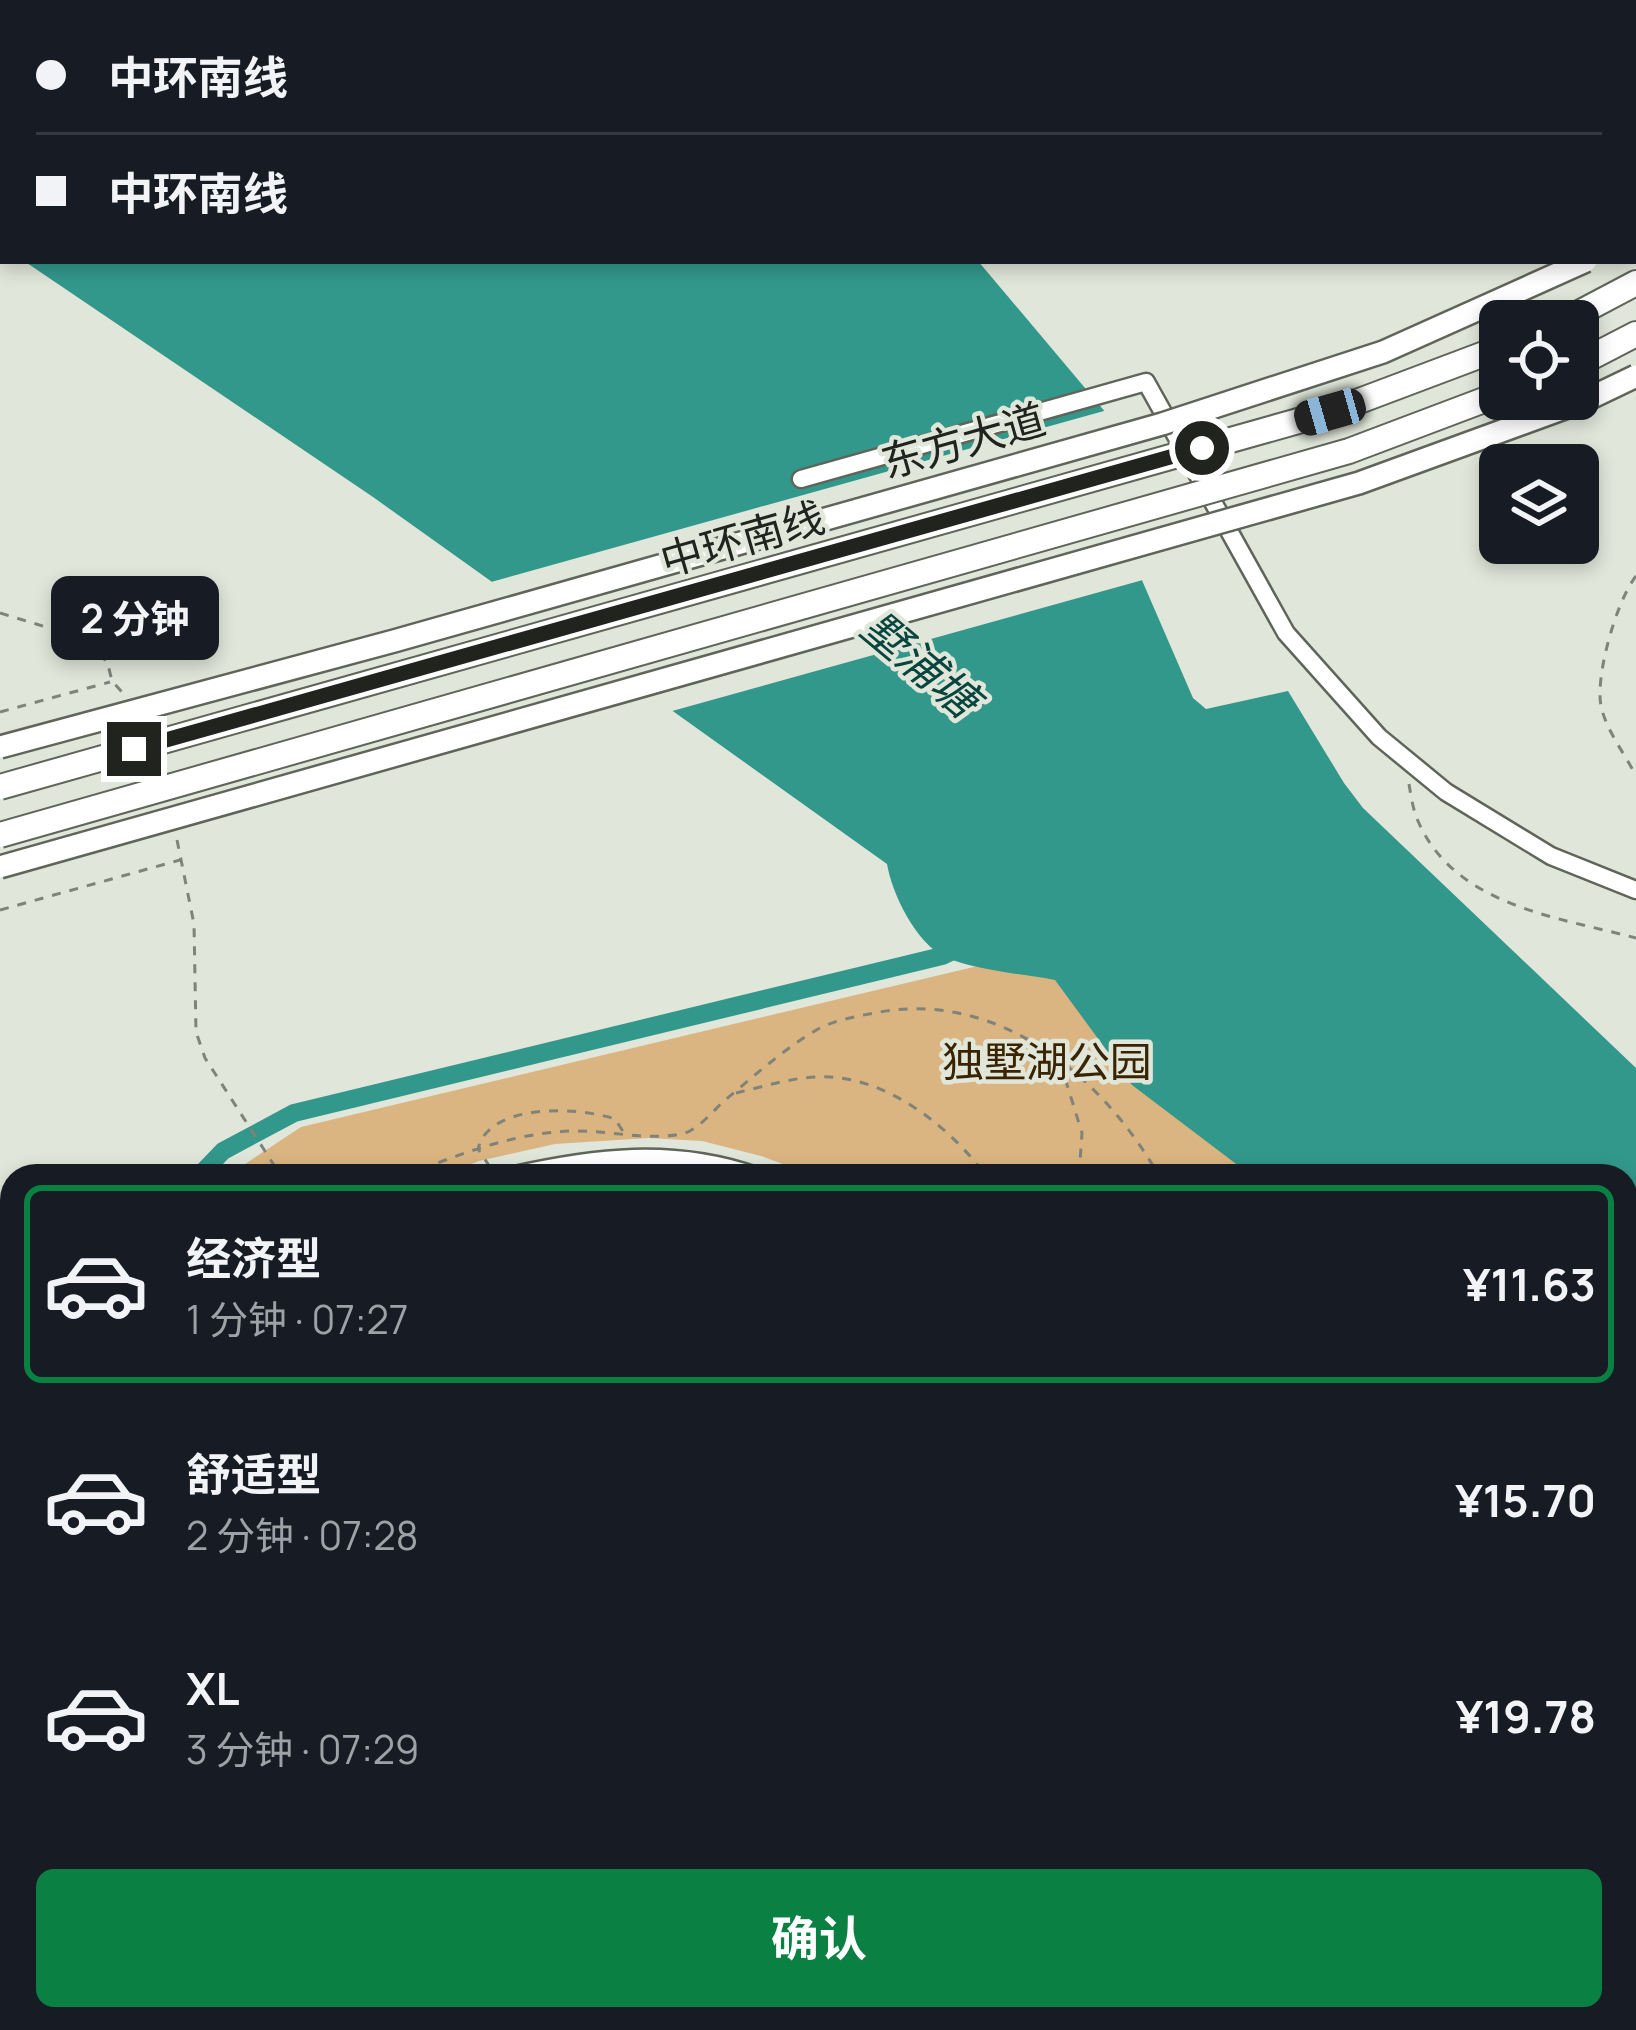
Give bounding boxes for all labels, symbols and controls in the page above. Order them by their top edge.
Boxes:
text: 中环南线 [108,46,288,108]
text: 中环南线 [108,162,288,224]
map controls [1479,300,1599,564]
button: locate [1479,300,1599,420]
car [1290,385,1370,439]
street label: 东方大道 [874,389,1052,491]
route start [1175,421,1229,475]
button: layers [1479,444,1599,564]
street label: 中环南线 [653,487,831,589]
callout: 2 分钟 [50,575,218,659]
text: 2 分钟 [80,591,190,645]
water label: 墅浦塘 [849,596,998,735]
route end [107,722,161,776]
park label: 独墅湖公园 [942,1032,1152,1090]
text: 经济型 [186,1227,321,1289]
icon: car [42,1230,150,1338]
text: ¥11.63 [1463,1253,1596,1315]
text: 1 分钟 · 07:27 [186,1292,408,1346]
text: 舒适型 [186,1443,321,1505]
icon: car [42,1446,150,1554]
text: ¥15.70 [1455,1469,1596,1531]
text: 2 分钟 · 07:28 [186,1508,418,1562]
text: XL [186,1657,240,1719]
icon: car [42,1662,150,1770]
text: ¥19.78 [1456,1685,1596,1747]
text: 3 分钟 · 07:29 [186,1722,419,1776]
button: 确认 [36,1869,1602,2007]

